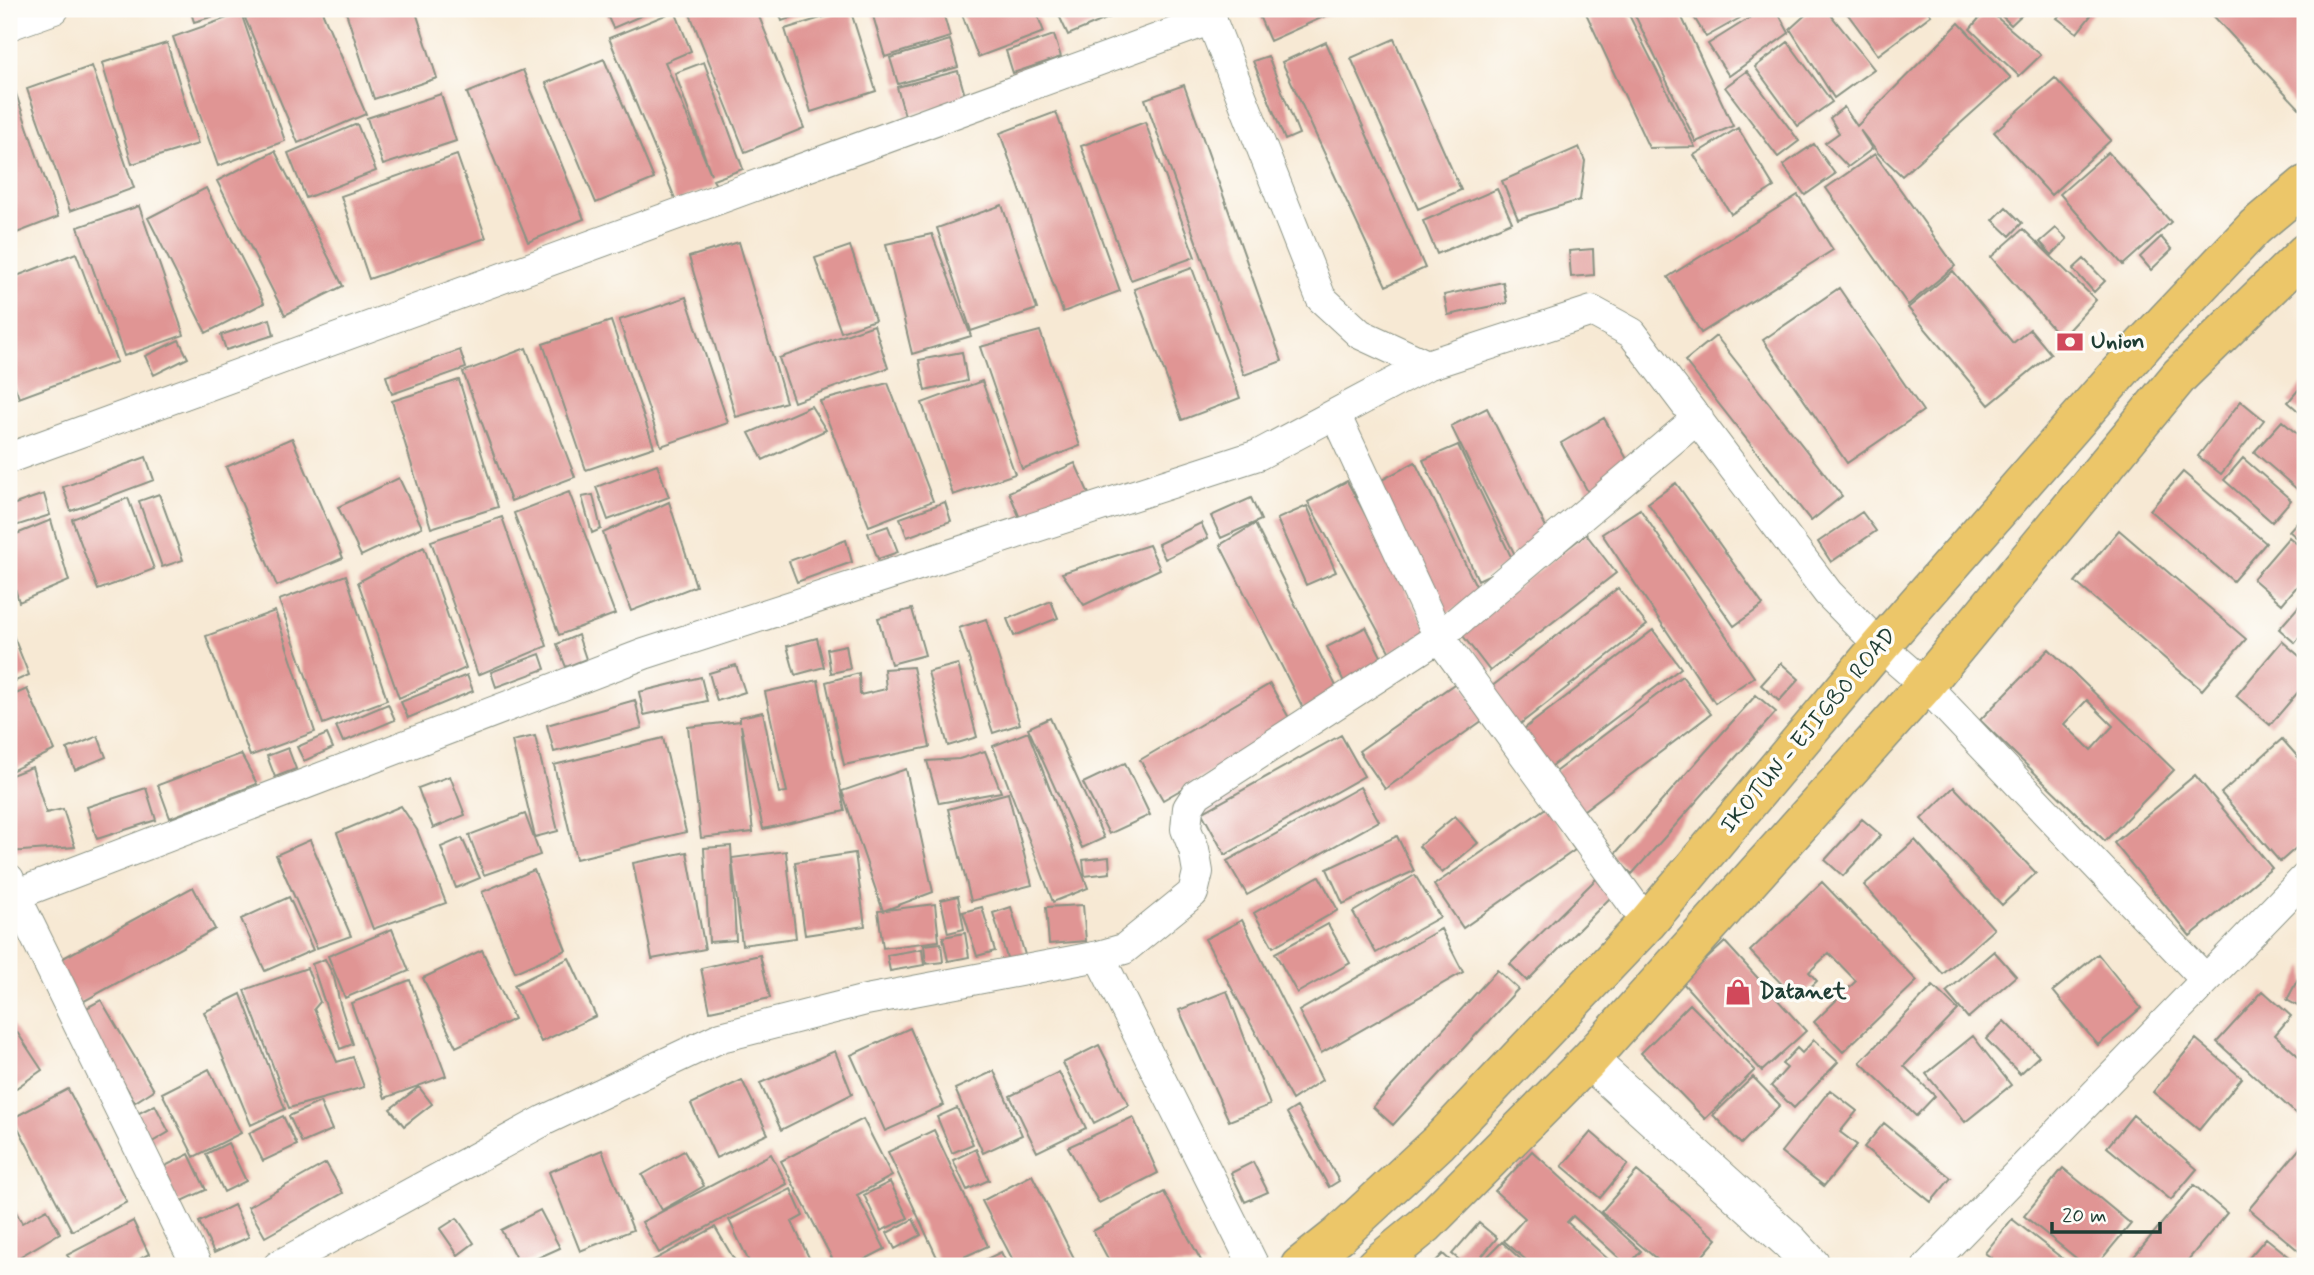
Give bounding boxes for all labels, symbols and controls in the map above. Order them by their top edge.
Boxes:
bank icon: Union [2055,327,2085,357]
place label: Union [2091,327,2145,357]
street label: IKOTUN - EJIGBO ROAD [1714,622,1904,840]
shop icon: Datanet [1723,977,1753,1007]
place label: Datanet [1759,977,1847,1007]
scale bar [2052,1191,2160,1235]
text: 20 m [2062,1202,2107,1230]

